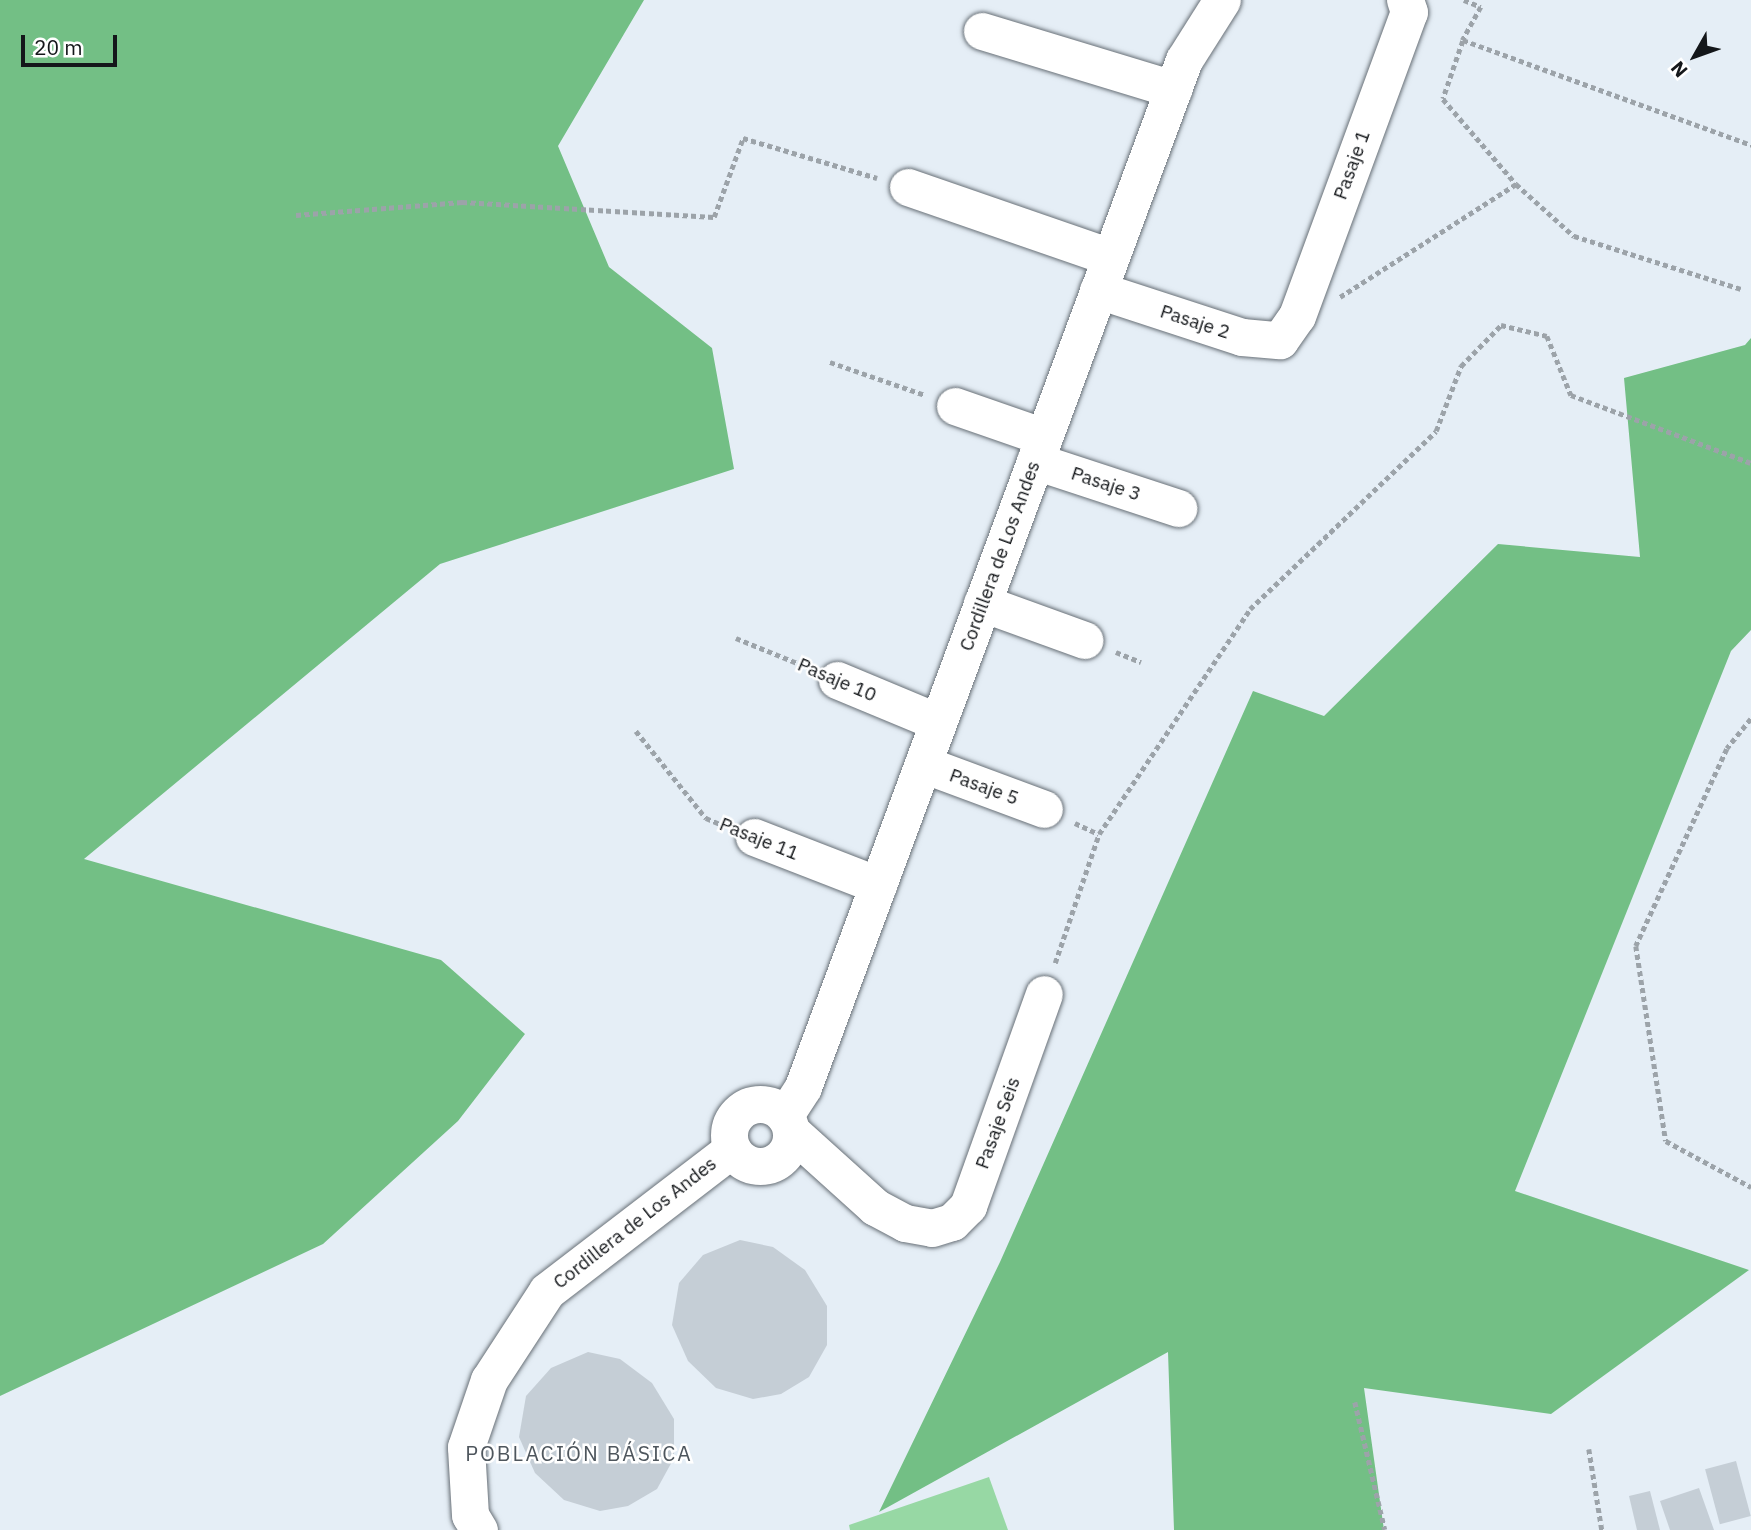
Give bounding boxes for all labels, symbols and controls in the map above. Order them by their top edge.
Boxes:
scale bar [24,21,121,65]
north arrow [1660,21,1730,91]
text: 20 m [34,33,83,61]
text: N [1665,57,1693,82]
street label: Pasaje 1 [1329,127,1375,203]
street label: Pasaje 2 [1157,300,1233,344]
street label: Cordillera de Los Andes [955,458,1045,654]
street label: Pasaje 3 [1068,462,1144,506]
street label: Pasaje 10 [794,653,880,707]
street label: Pasaje 5 [946,764,1022,810]
street label: Pasaje 11 [716,813,802,865]
street label: Pasaje Seis [971,1074,1025,1172]
street label: Cordillera de Los Andes [549,1152,721,1294]
district label: POBLACIÓN BÁSICA [467,1440,691,1466]

